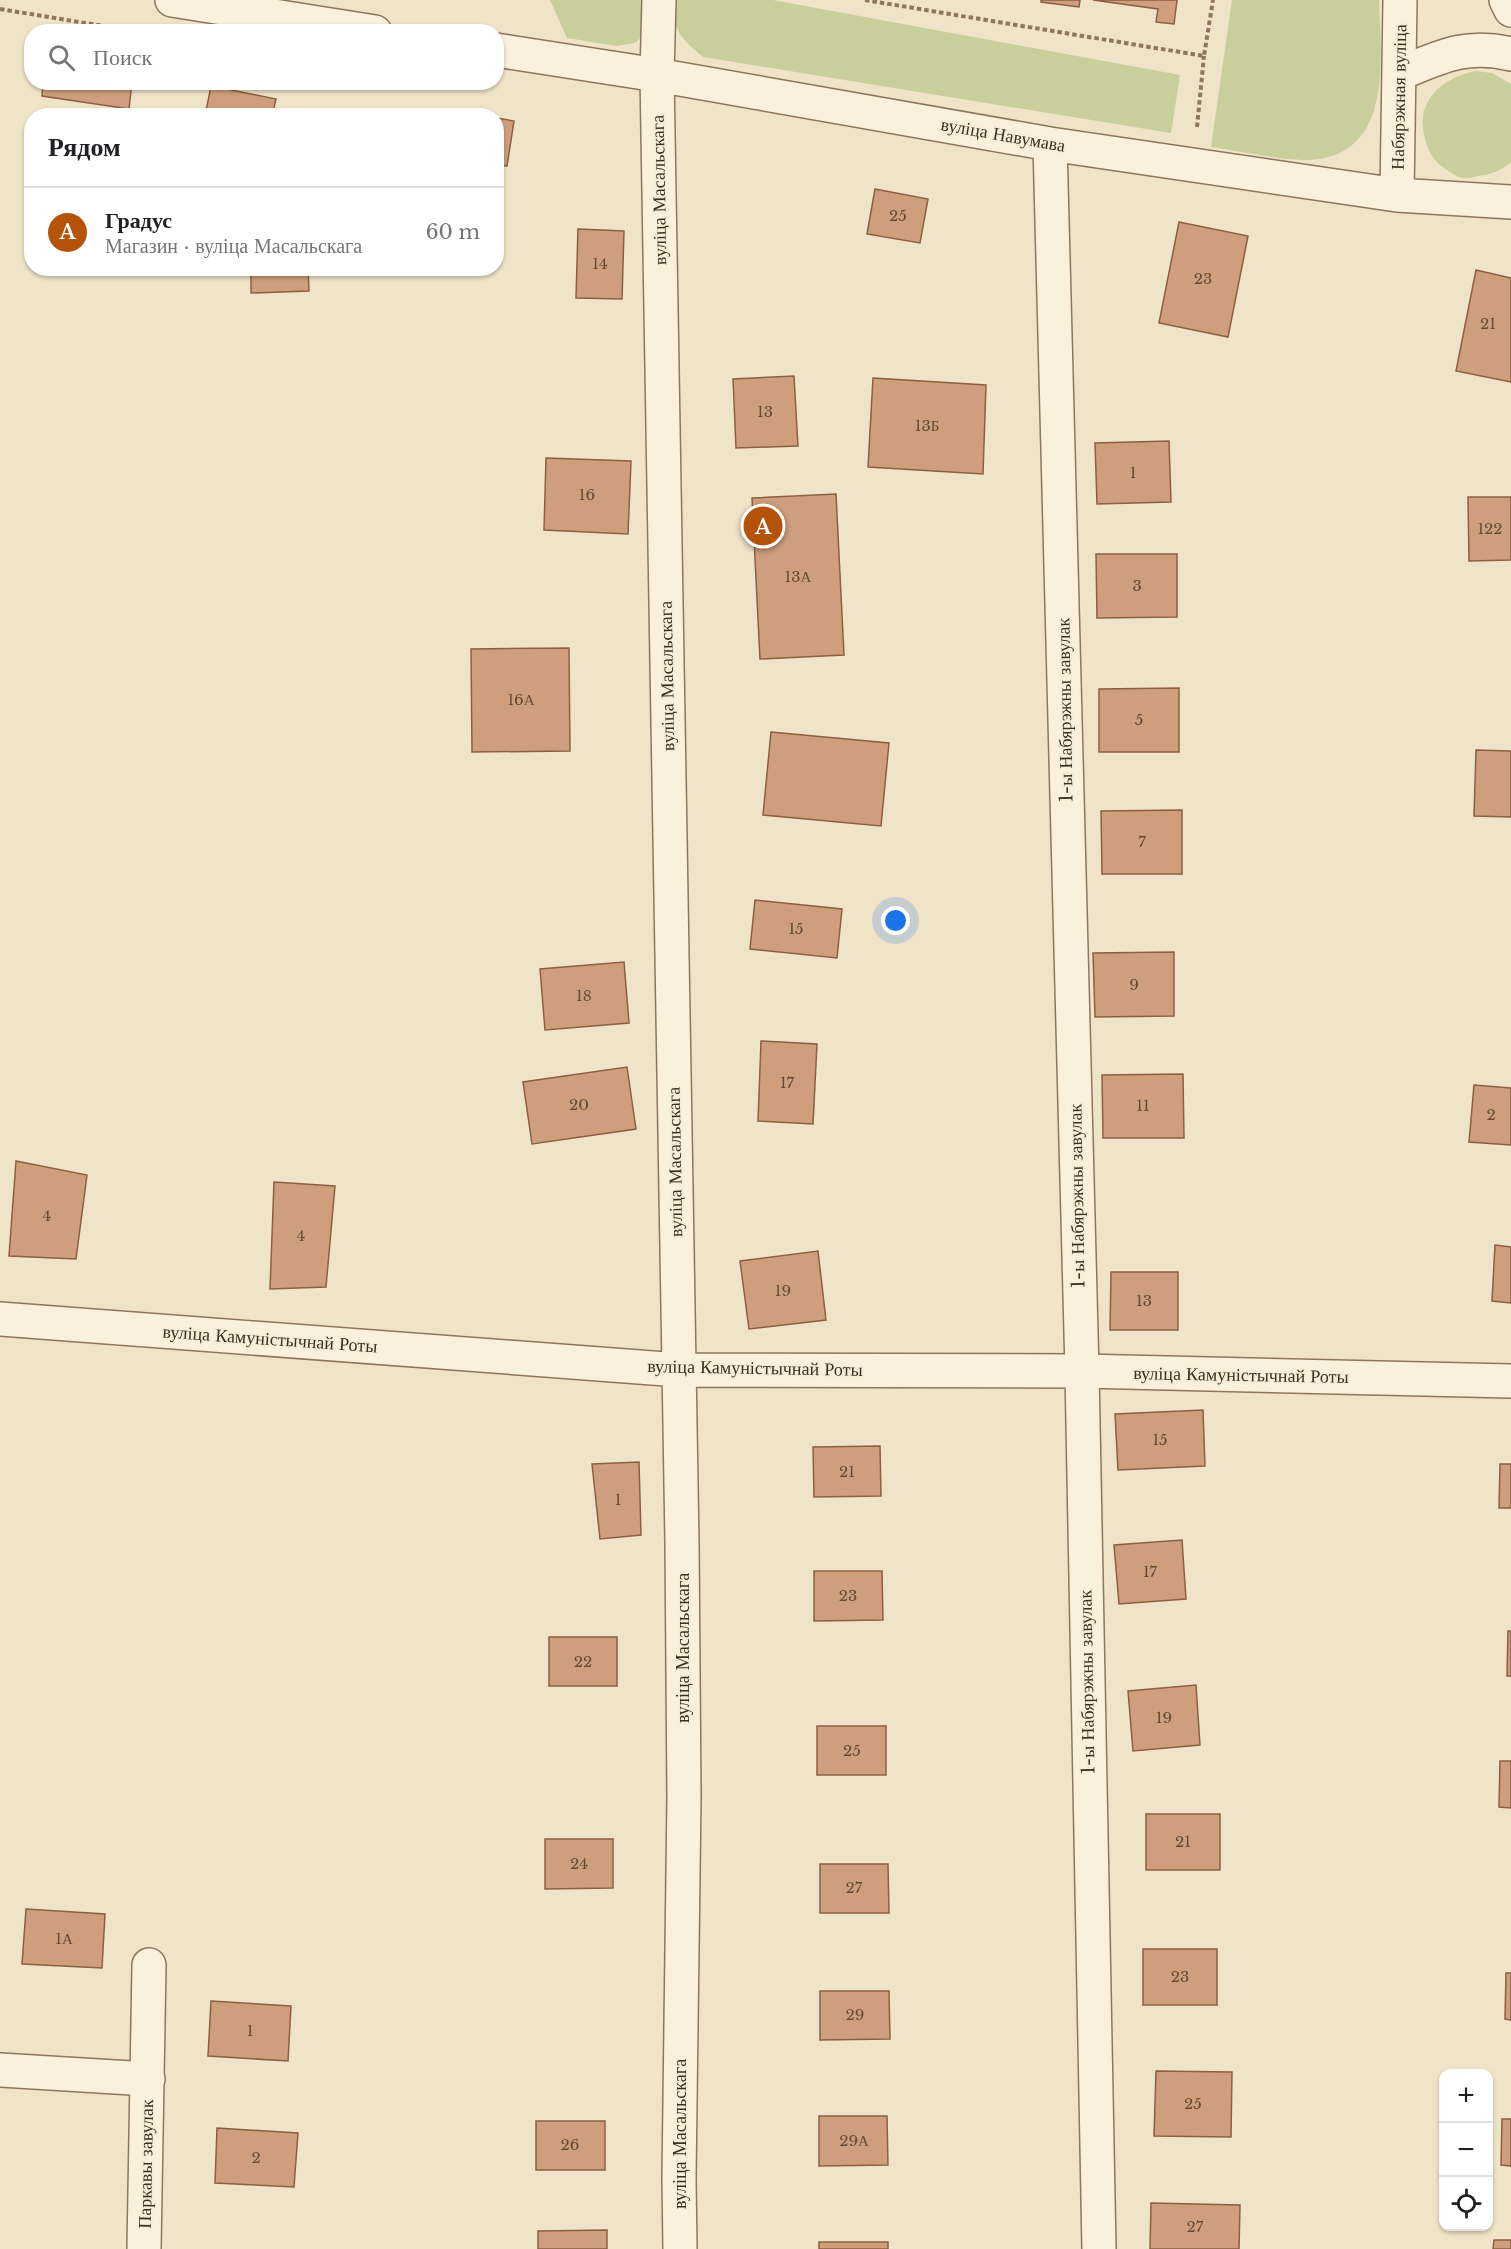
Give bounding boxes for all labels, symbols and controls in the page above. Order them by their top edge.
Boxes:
search box [24,24,504,90]
street label: Набярэжная вуліца [1387,24,1411,170]
icon: search [45,41,78,74]
text: Поиск [93,44,152,71]
street label: вуліца Навумава [939,113,1067,157]
street label: вуліца Масальскага [647,115,671,265]
text: Рядом [48,131,121,163]
house number: 25 [889,206,907,225]
text: Градус [105,207,172,234]
text: A [59,220,76,244]
text: 60 m [426,220,480,244]
text: Магазин · вуліца Масальскага [105,234,362,258]
house number: 14 [592,254,608,273]
house number: 23 [1194,269,1212,288]
house number: 21 [1480,314,1496,333]
house number: 13 [757,402,773,421]
house number: 13Б [915,416,939,435]
house number: 1 [1130,463,1136,482]
house number: 16 [579,485,595,504]
pin: A [744,504,783,548]
house number: 122 [1477,519,1503,538]
house number: 13А [785,567,812,586]
house number: 3 [1132,576,1142,595]
street label: вуліца Масальскага [655,601,679,751]
street label: 1-ы Набярэжны завулак [1052,617,1078,802]
house number: 16А [507,690,535,709]
house number: 5 [1135,710,1143,729]
house number: 7 [1138,832,1146,851]
your location [881,906,910,935]
house number: 15 [788,919,804,938]
house number: 9 [1129,975,1139,994]
house number: 18 [576,986,592,1005]
house number: 17 [780,1073,795,1092]
street label: вуліца Масальскага [663,1087,687,1237]
house number: 20 [569,1095,589,1114]
house number: 11 [1136,1096,1150,1115]
street label: 1-ы Набярэжны завулак [1064,1103,1090,1288]
house number: 2 [1486,1105,1496,1124]
house number: 4 [43,1206,51,1225]
house number: 4 [297,1226,305,1245]
house number: 19 [775,1281,791,1300]
house number: 13 [1136,1291,1152,1310]
street label: вуліца Камуністычнай Роты [162,1321,378,1357]
street label: вуліца Камуністычнай Роты [647,1355,863,1381]
street label: вуліца Камуністычнай Роты [1133,1362,1349,1388]
house number: 15 [1152,1430,1168,1449]
house number: 21 [839,1462,855,1481]
house number: 1 [615,1490,621,1509]
house number: 17 [1143,1562,1158,1581]
street label: вуліца Масальскага [672,1573,694,1723]
house number: 23 [839,1586,857,1605]
street label: 1-ы Набярэжны завулак [1074,1589,1100,1774]
house number: 22 [574,1652,592,1671]
house number: 19 [1156,1708,1172,1727]
house number: 25 [843,1741,861,1760]
house number: 21 [1175,1832,1191,1851]
house number: 24 [570,1854,588,1873]
house number: 27 [846,1878,863,1897]
house number: 1А [55,1929,73,1948]
house number: 23 [1171,1967,1189,1986]
house number: 29 [846,2005,864,2024]
house number: 1 [247,2021,253,2040]
street label: вуліца Масальскага [669,2059,691,2209]
map controls [1439,2069,1493,2231]
button: + [1439,2069,1493,2123]
house number: 25 [1184,2094,1202,2113]
street label: Паркавы завулак [134,2099,158,2229]
button: − [1439,2123,1493,2177]
house number: 29А [839,2131,869,2150]
house number: 26 [561,2135,579,2154]
house number: 2 [251,2148,261,2167]
button: locate [1439,2177,1493,2231]
house number: 27 [1187,2217,1204,2236]

